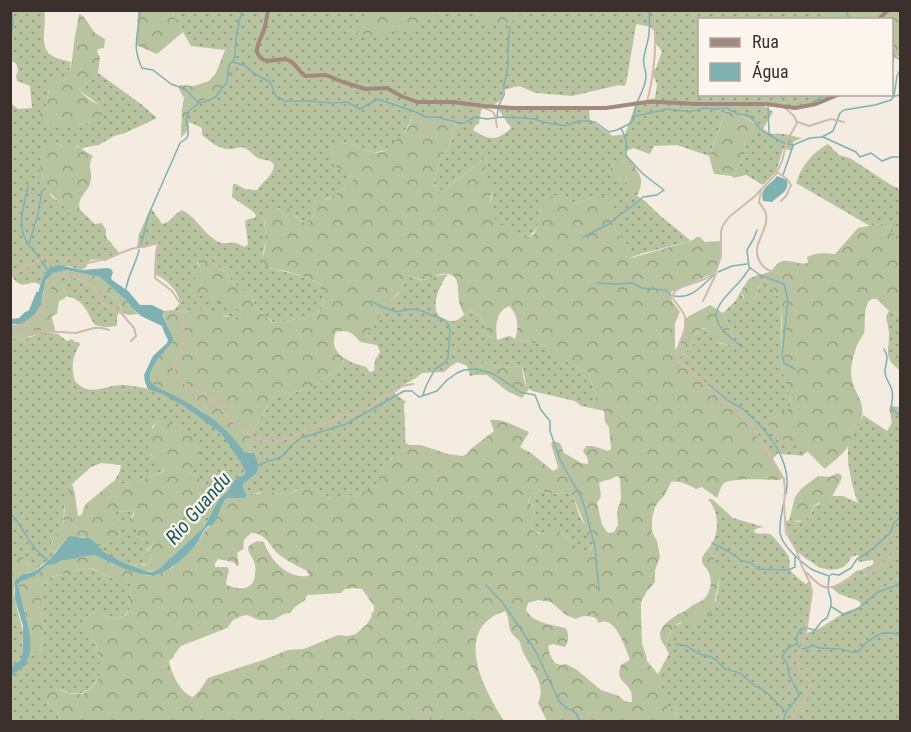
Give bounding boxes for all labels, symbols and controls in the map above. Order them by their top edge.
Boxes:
legend [698,18,893,96]
text: Rua [752,31,779,52]
text: Água [752,61,789,82]
water label: Rio Guandu [160,467,236,549]

